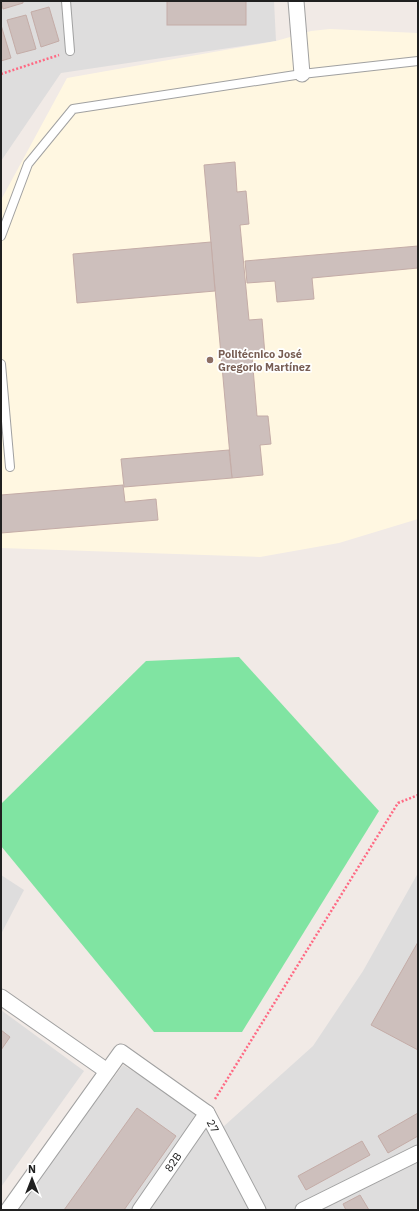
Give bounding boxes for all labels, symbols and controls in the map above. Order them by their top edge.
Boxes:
place label: Politécnico José Gregorio Martínez [218,347,311,374]
marker: Politécnico José Gregorio Martínez [205,355,215,365]
street label: 27 [204,1117,222,1135]
street label: 82B [161,1150,185,1174]
north arrow [12,1159,52,1199]
text: N [28,1162,36,1176]

